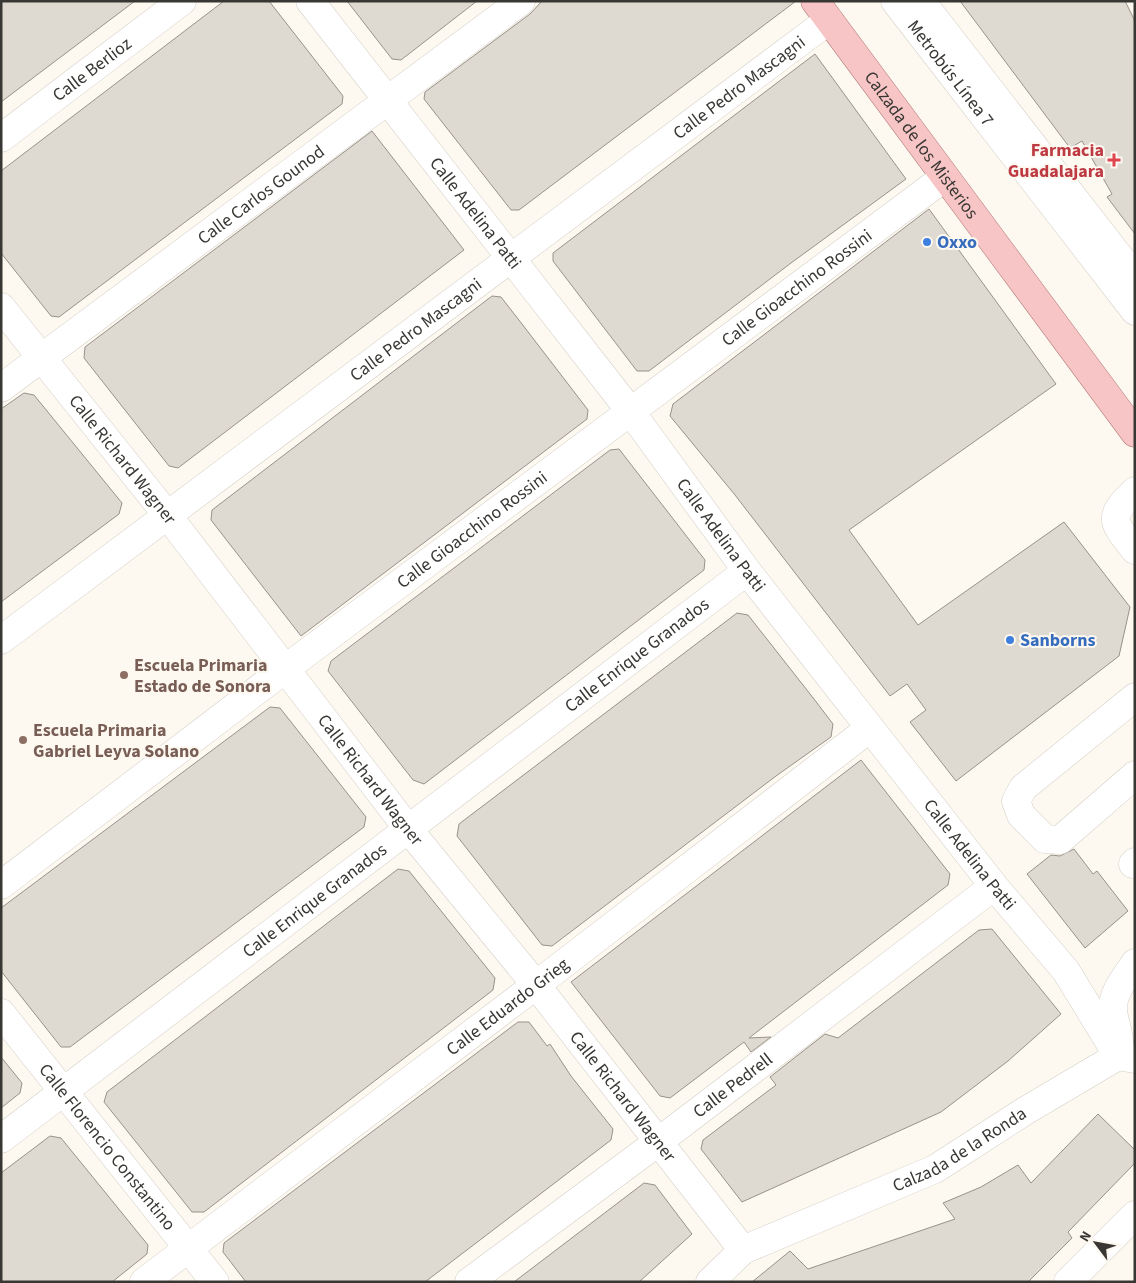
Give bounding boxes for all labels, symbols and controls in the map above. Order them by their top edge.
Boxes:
street label: Metrobús Línea 7 [901,15,999,132]
street label: Calle Pedro Mascagni [668,30,811,146]
street label: Calle Berlioz [47,31,137,108]
street label: Calzada de los Misterios [858,66,984,224]
place label: Farmacia Guadalajara [1008,138,1104,184]
street label: Calle Carlos Gounod [193,139,330,251]
street label: Calle Adelina Patti [424,152,527,275]
marker: Farmacia Guadalajara [1108,154,1120,166]
street label: Calle Gioacchino Rossini [716,223,878,352]
place label: Oxxo [937,230,977,255]
marker: Oxxo [921,236,933,248]
street label: Calle Pedro Mascagni [345,272,487,388]
street label: Calle Richard Wagner [63,389,182,530]
street label: Calle Gioacchino Rossini [392,466,553,595]
street label: Calle Adelina Patti [670,473,771,598]
street label: Calle Enrique Granados [560,592,714,719]
place label: Sanborns [1020,628,1096,653]
marker: Sanborns [1004,634,1016,646]
place label: Escuela Primaria Estado de Sonora [134,653,271,699]
marker: Escuela Primaria Estado de Sonora [118,669,130,681]
street label: Calle Richard Wagner [312,709,429,852]
place label: Escuela Primaria Gabriel Leyva Solano [33,718,199,764]
marker: Escuela Primaria Gabriel Leyva Solano [17,734,29,746]
street label: Calle Adelina Patti [917,794,1021,916]
street label: Calle Enrique Granados [237,838,392,964]
street label: Calle Eduardo Grieg [441,952,574,1062]
street label: Calle Richard Wagner [564,1026,682,1168]
street label: Calle Pedrell [688,1047,778,1124]
street label: Calle Florencio Constantino [33,1058,181,1236]
street label: Calzada de la Ronda [889,1101,1032,1199]
north arrow [1071,1218,1121,1268]
text: N [1075,1227,1097,1246]

